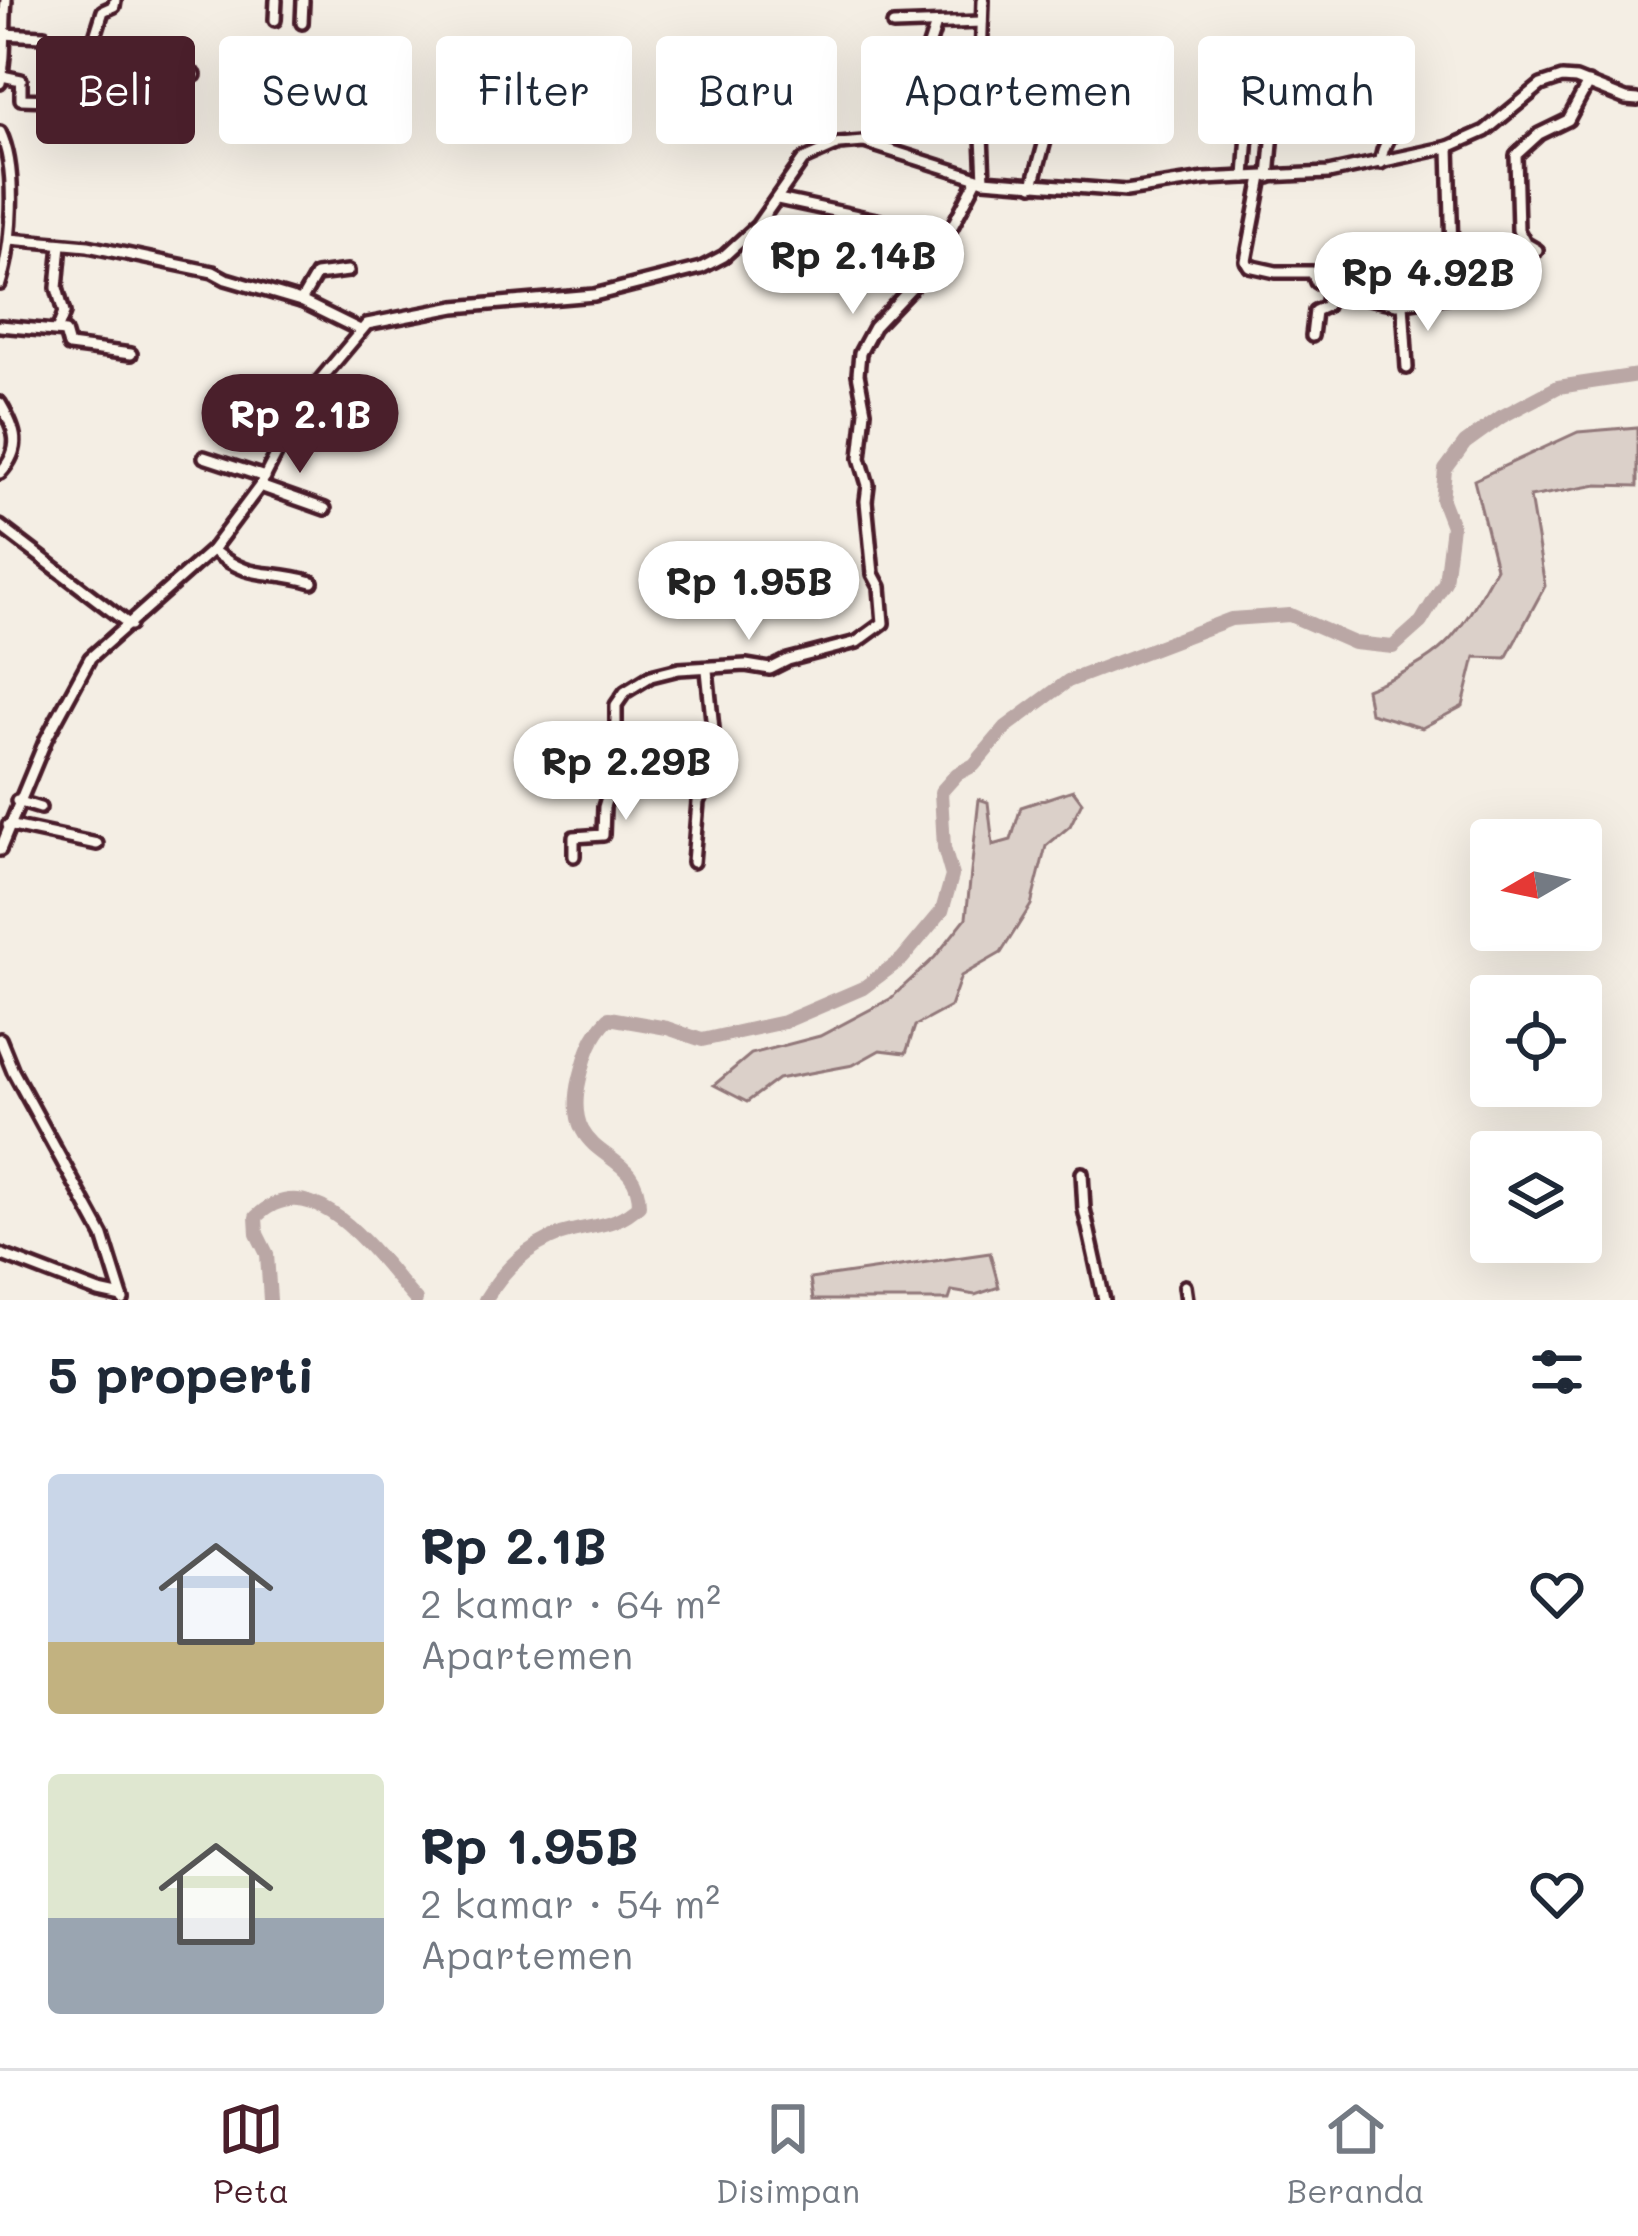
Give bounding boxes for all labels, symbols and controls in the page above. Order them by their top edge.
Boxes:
chip: Beli [36,36,195,144]
chip: Sewa [219,36,412,144]
chip: Filter [436,36,632,144]
chip: Baru [656,36,837,144]
chip: Apartemen [861,36,1174,144]
chip: Rumah [1198,36,1415,144]
pin: Rp 2.14B [729,215,977,317]
text: Rp 2.14B [769,228,937,279]
pin: Rp 4.92B [1304,232,1552,334]
text: Rp 4.92B [1341,245,1515,296]
pin: Rp 2.1B [189,374,411,476]
text: Rp 2.1B [229,387,371,438]
pin: Rp 1.95B [625,541,873,643]
text: Rp 1.95B [665,554,833,605]
pin: Rp 2.29B [502,721,750,823]
text: Rp 2.29B [541,734,711,785]
north arrow [1470,819,1602,951]
map controls [1470,819,1602,1263]
button: locate [1470,975,1602,1107]
button: layers [1470,1131,1602,1263]
text: 5 properti [48,1339,315,1406]
icon: filters [1524,1339,1590,1405]
text: Rp 2.1B [420,1510,607,1577]
icon: home [144,1522,288,1666]
icon: heart [1524,1561,1590,1627]
text: 2 kamar · 64 m² [420,1577,721,1628]
text: Apartemen [420,1628,633,1679]
text: Rp 1.95B [420,1810,639,1877]
icon: home [144,1822,288,1966]
icon: heart [1524,1861,1590,1927]
text: 2 kamar · 54 m² [420,1877,720,1928]
text: Apartemen [420,1928,633,1979]
tab: Peta [213,2096,289,2211]
tab: Disimpan [716,2096,860,2211]
tab: Beranda [1287,2096,1425,2211]

